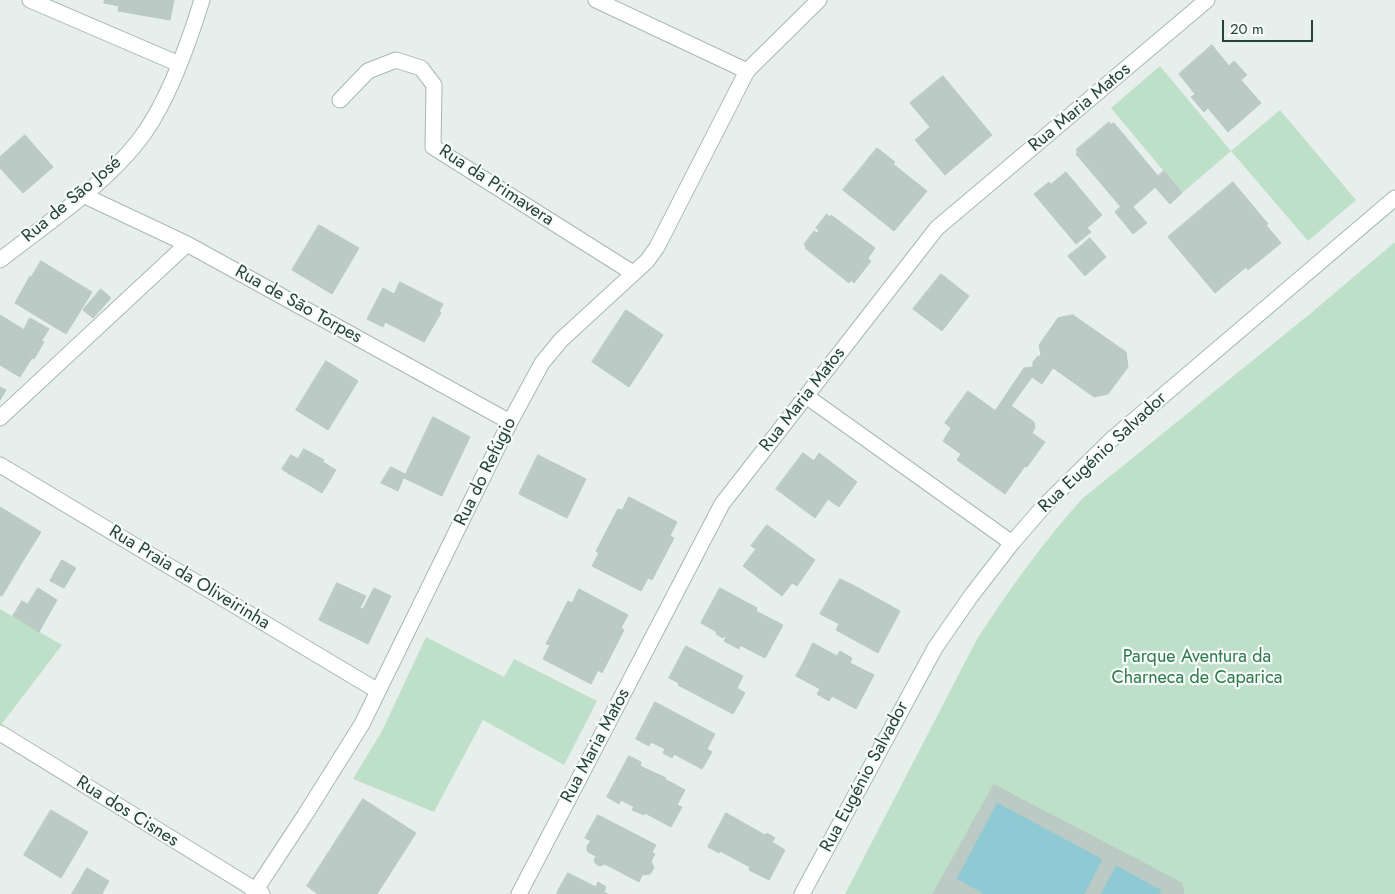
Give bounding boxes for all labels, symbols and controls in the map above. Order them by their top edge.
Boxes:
scale bar [1225,10,1316,42]
text: 20 m [1230,18,1264,40]
street label: Rua Maria Matos [1025,59,1135,157]
street label: Rua da Primavera [435,141,557,231]
street label: Rua de São José [18,152,126,248]
street label: Rua de São Torpes [231,261,365,349]
street label: Rua Maria Matos [756,344,850,456]
street label: Rua Eugénio Salvador [1034,388,1172,518]
street label: Rua do Refúgio [450,414,522,530]
street label: Rua Praia da Oliveirinha [105,521,273,635]
park label: Parque Aventura da Charneca de Caparica [1112,647,1282,690]
street label: Rua Maria Matos [557,685,635,807]
street label: Rua Eugénio Salvador [816,698,914,856]
street label: Rua dos Cisnes [72,772,182,852]

